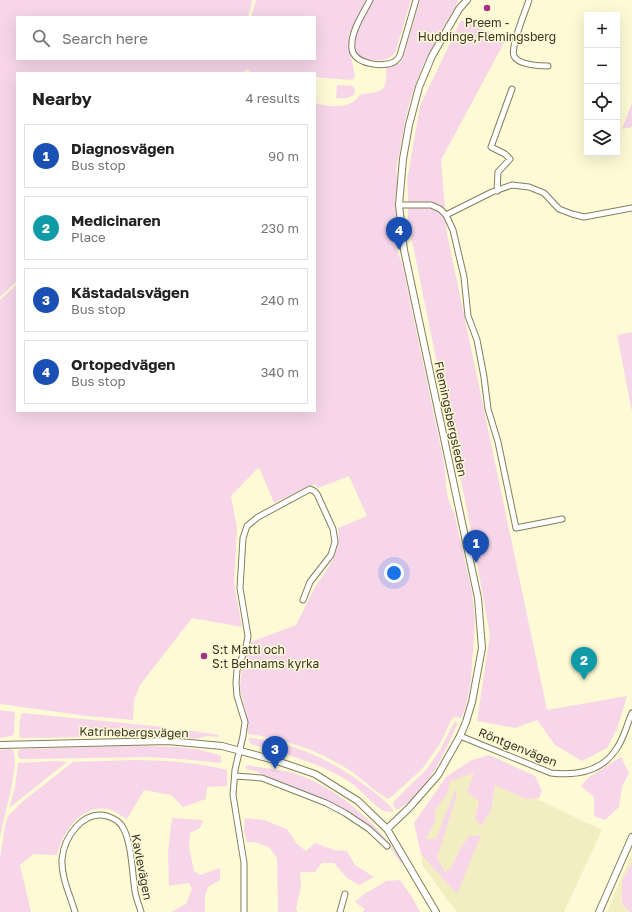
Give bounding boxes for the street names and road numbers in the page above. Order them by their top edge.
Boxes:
street label: Flemingsbergsleden [431,360,471,478]
street label: Katrinebergsvägen [79,724,189,740]
street label: Röntgenvägen [476,724,560,770]
street label: Kavlevägen [128,833,156,901]

